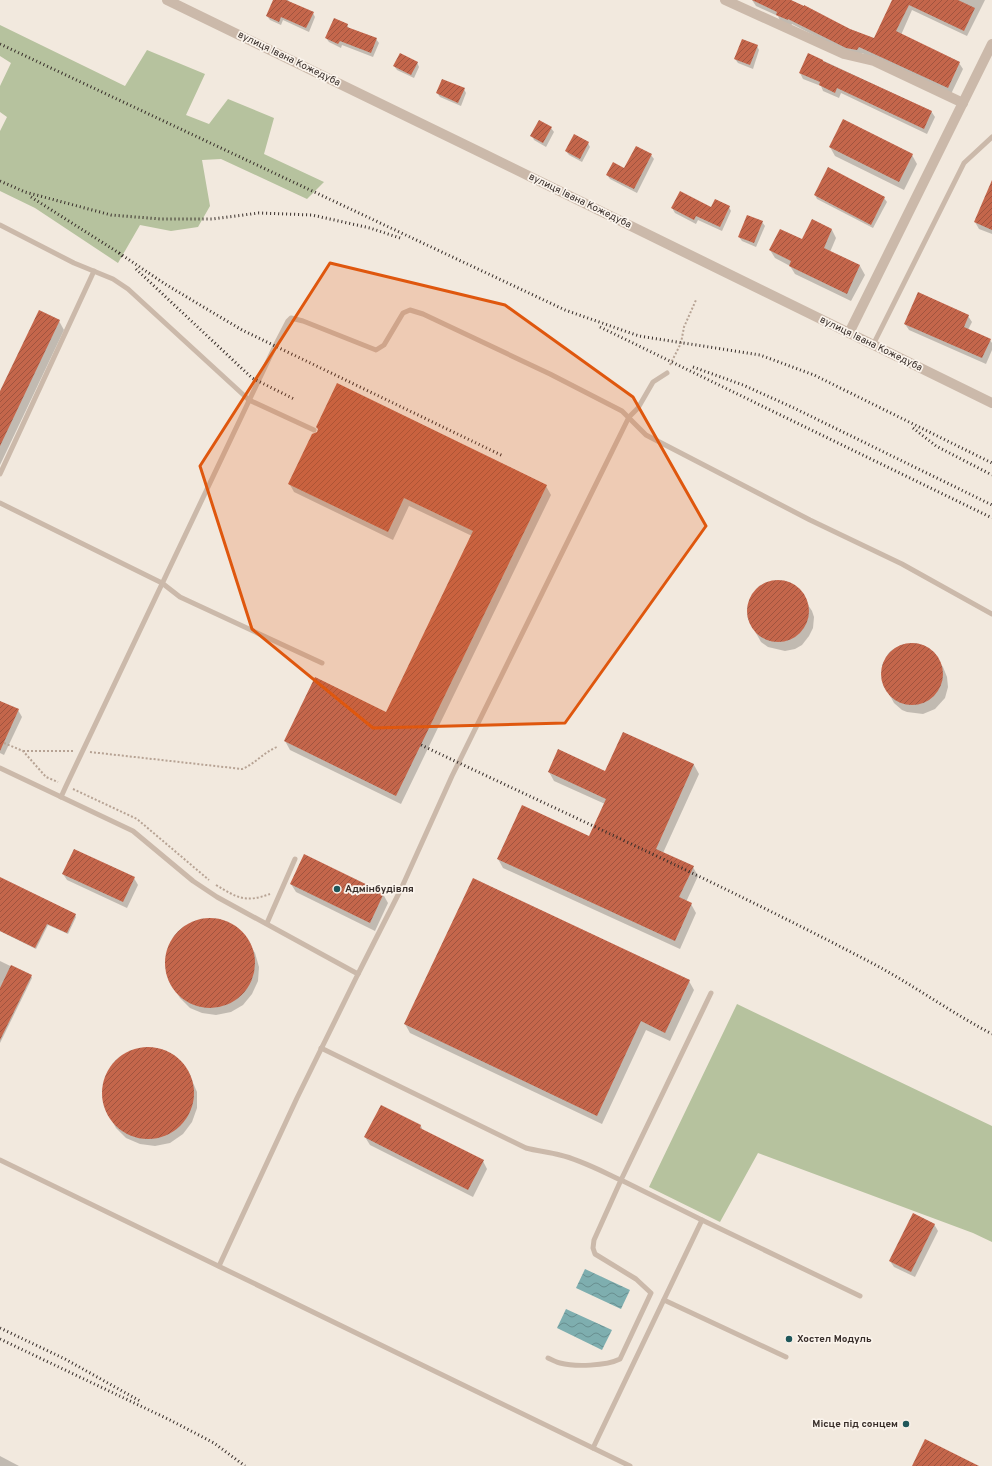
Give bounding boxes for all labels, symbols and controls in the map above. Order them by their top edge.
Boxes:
street label: вулиця Івана Кожедуба [236,28,342,90]
street label: вулиця Івана Кожедуба [527,170,633,232]
street label: вулиця Івана Кожедуба [818,313,924,375]
place label: Адмінбудівля [345,883,414,896]
marker: Адмінбудівля [332,884,342,894]
place label: Хостел Модуль [797,1333,872,1346]
marker: Хостел Модуль [784,1334,794,1344]
place label: Місце під сонцем [812,1418,898,1431]
marker: Місце під сонцем [901,1419,911,1429]

